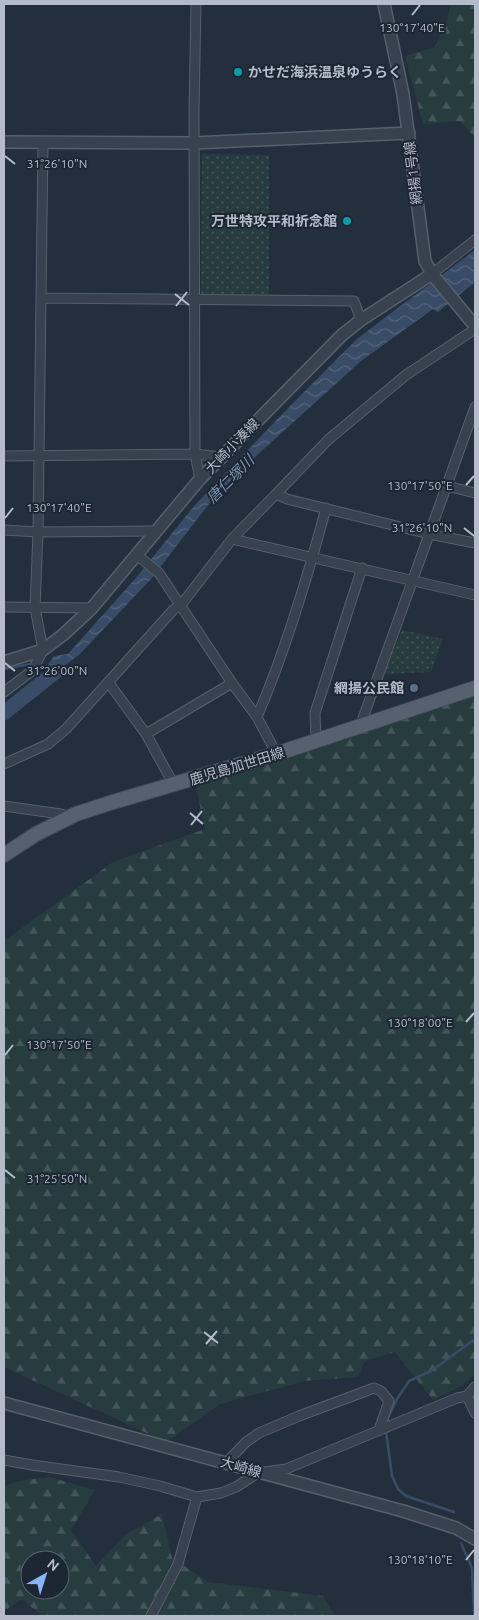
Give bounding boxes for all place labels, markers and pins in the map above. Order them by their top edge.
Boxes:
place label: かせだ海浜温泉ゆうらく [248,64,402,80]
marker: かせだ海浜温泉ゆうらく [232,66,244,78]
place label: 万世特攻平和祈念館 [211,213,337,229]
marker: 万世特攻平和祈念館 [341,215,353,227]
place label: 網揚公民館 [334,680,404,696]
marker: 網揚公民館 [408,682,420,694]

